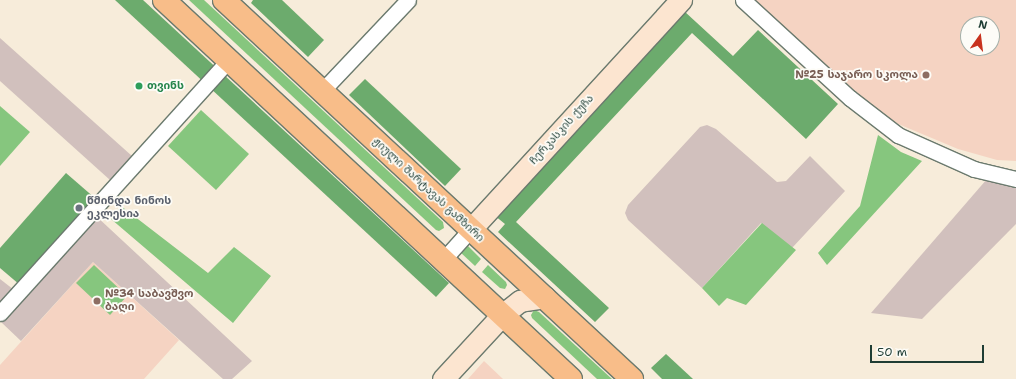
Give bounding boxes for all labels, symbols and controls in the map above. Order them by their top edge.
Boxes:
north arrow [960,16,1000,56]
text: N [977,17,989,33]
place label: №25 საჯარო სკოლა [795,68,918,82]
marker: №25 საჯარო სკოლა [921,70,931,80]
place label: თვინს [147,79,184,93]
marker: თვინს [134,81,144,91]
street label: ჩერკასკის ქუჩა [527,92,597,168]
street label: ჟიული შარტავას გამზირი [370,135,486,245]
place label: წმინდა ნინოს ეკლესია [87,195,171,221]
marker: წმინდა ნინოს ეკლესია [74,203,84,213]
place label: №34 საბავშვო ბაღი [105,288,194,314]
marker: №34 საბავშვო ბაღი [92,296,102,306]
scale bar [872,337,986,363]
text: 50 m [877,344,907,360]

